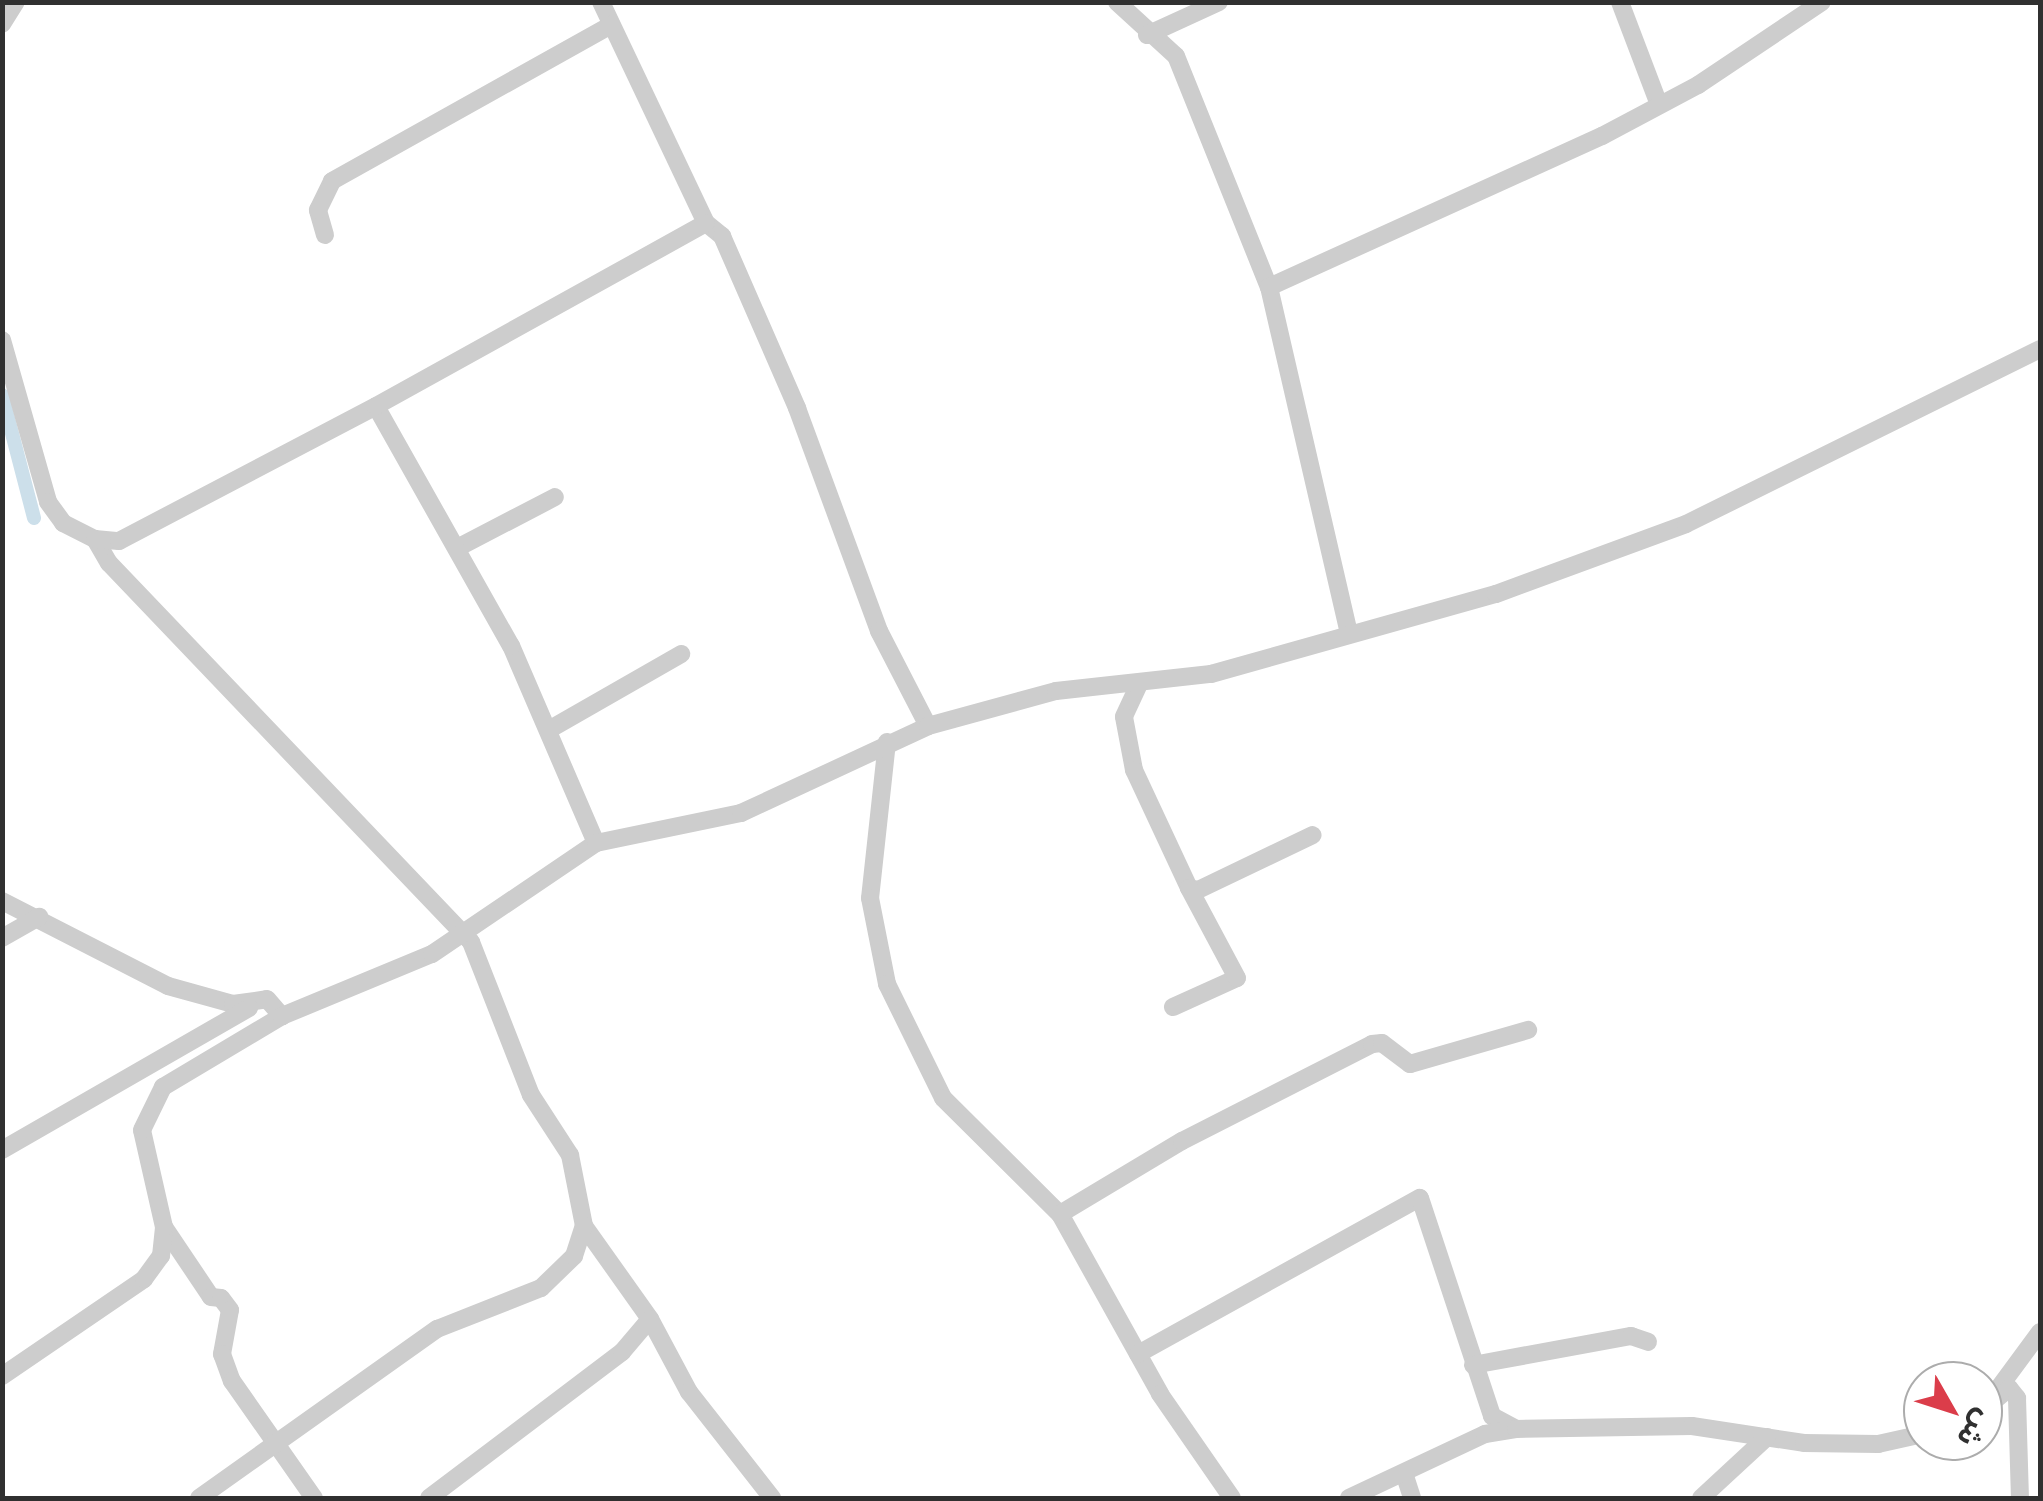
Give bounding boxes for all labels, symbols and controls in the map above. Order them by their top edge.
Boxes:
north arrow [1903,1361,2003,1461]
text: ش [1950,1404,2000,1454]

